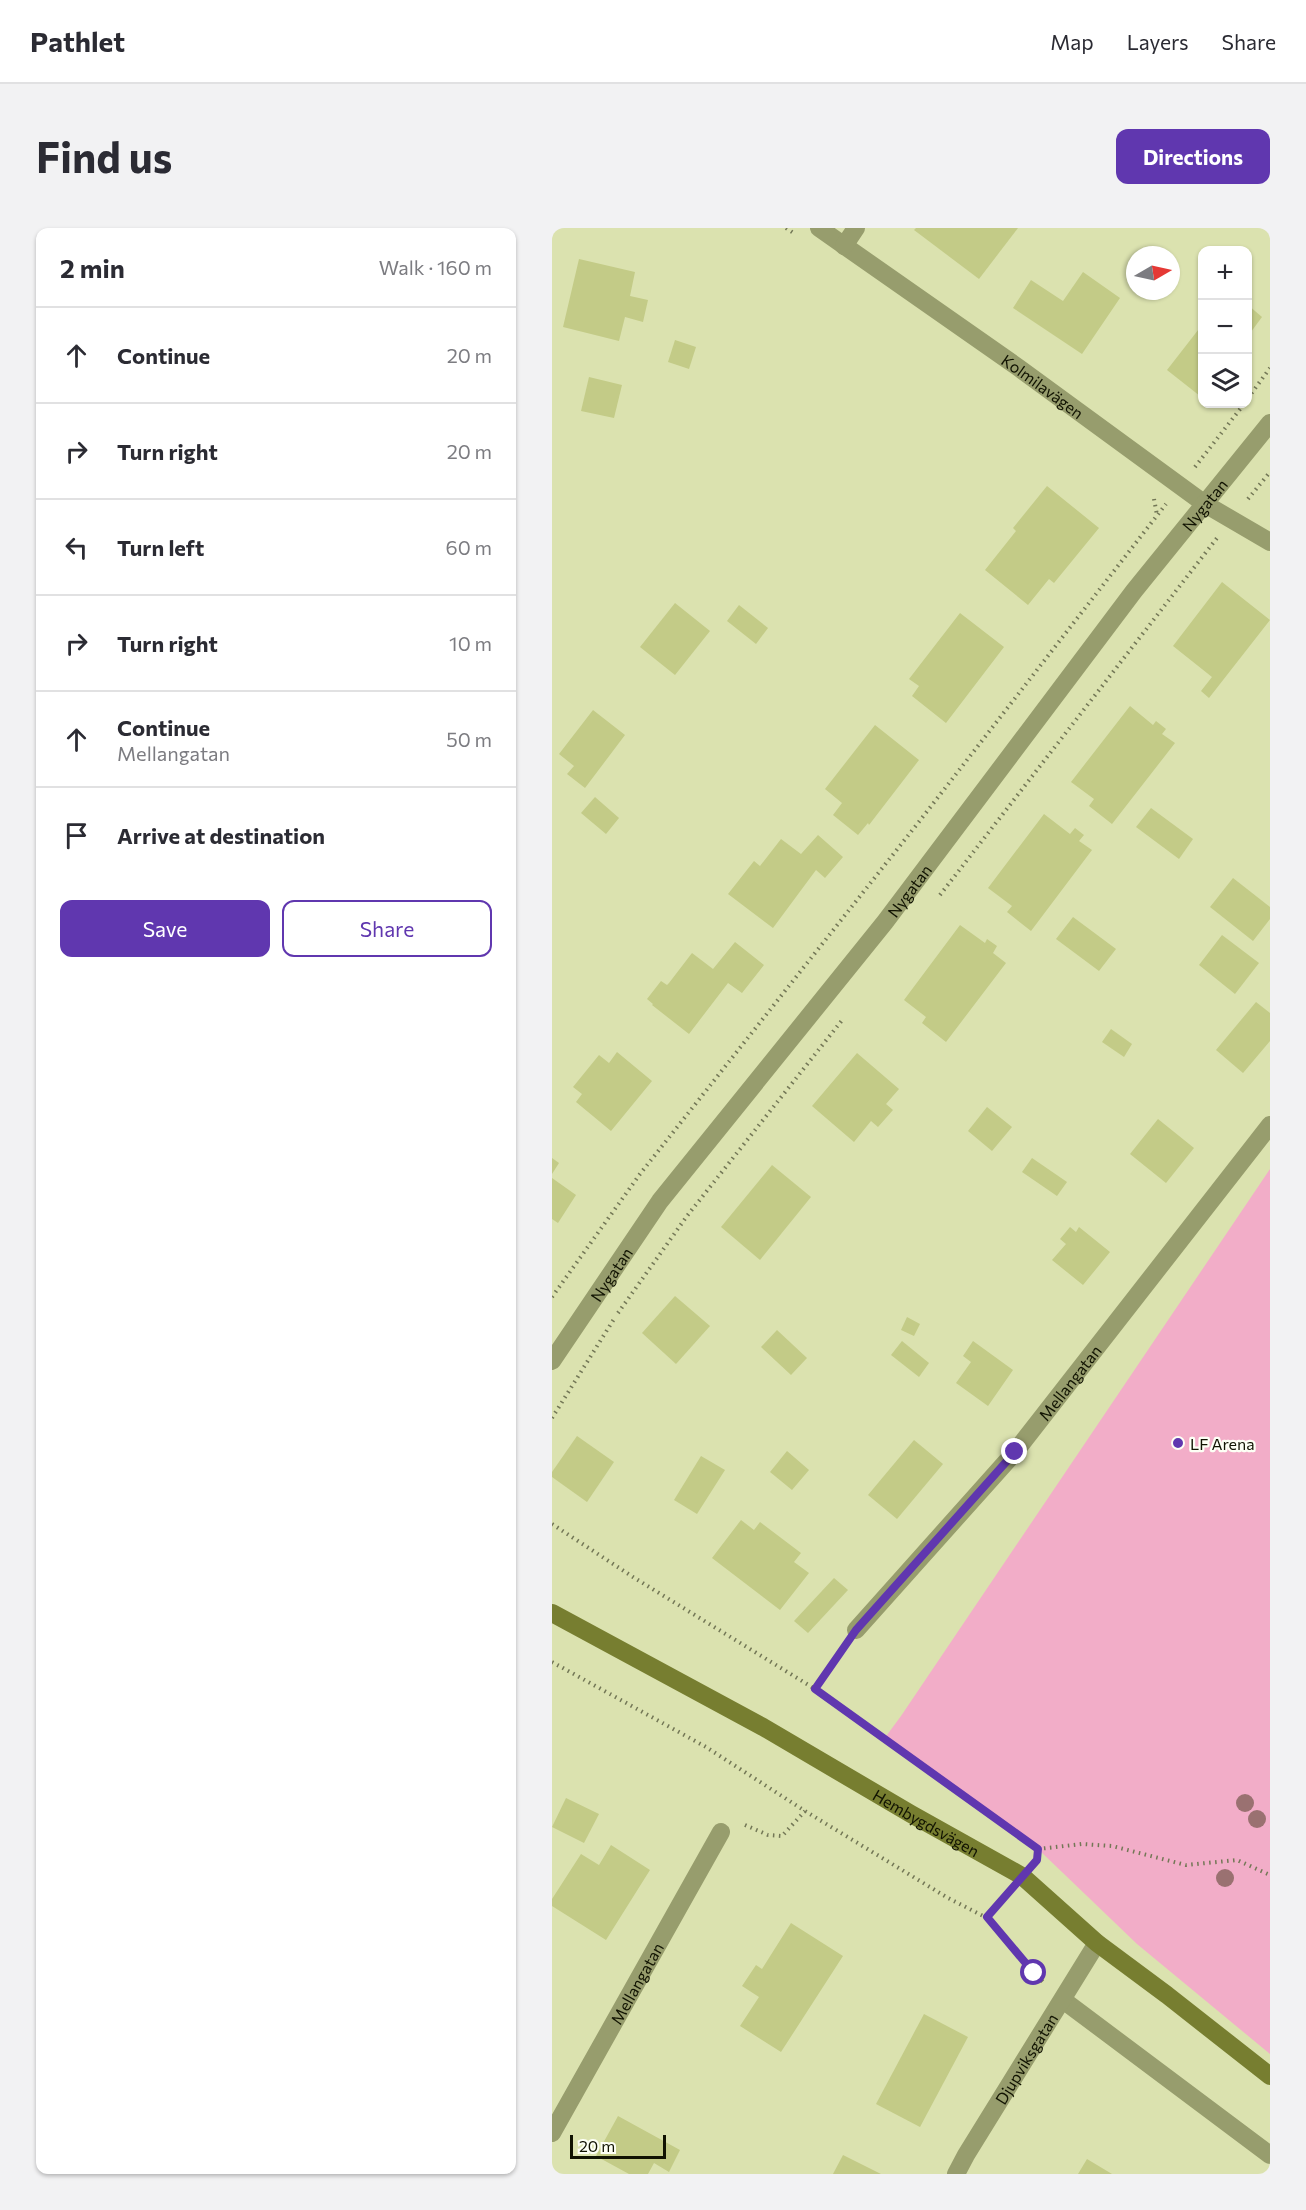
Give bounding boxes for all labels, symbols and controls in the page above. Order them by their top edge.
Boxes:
text: Pathlet [30,24,125,58]
text: Map [1050,29,1094,54]
text: Layers [1127,29,1189,54]
text: Share [1222,29,1276,54]
button: Directions [1116,129,1270,184]
text: Find us [36,130,172,182]
north arrow [1126,246,1180,300]
map controls [1198,246,1252,408]
button: + [1198,246,1252,300]
text: 2 min [60,252,125,283]
text: Walk · 160 m [379,255,492,279]
button: − [1198,300,1252,354]
icon: ahead [60,339,93,372]
text: Continue [117,342,210,369]
text: 20 m [447,343,492,367]
street label: Kolmilavägen [998,350,1088,422]
button: layers [1198,354,1252,408]
icon: right [60,435,93,468]
text: Turn right [117,438,218,465]
text: 20 m [447,439,492,463]
street label: Nygatan [1177,475,1231,534]
icon: left [60,531,93,564]
text: Turn left [117,534,204,561]
text: 60 m [446,535,492,559]
icon: right [60,627,93,660]
text: Turn right [117,630,218,657]
text: 10 m [449,631,492,655]
text: Continue [117,714,210,741]
icon: ahead [60,723,93,756]
text: 50 m [446,727,492,751]
text: Mellangatan [117,741,230,765]
icon: arrive [60,819,93,852]
text: Arrive at destination [117,822,325,849]
street label: Nygatan [883,860,935,921]
button: Save [60,900,270,957]
button: Share [282,900,492,957]
street label: Nygatan [586,1243,636,1305]
street label: Mellangatan [1034,1341,1105,1424]
place label: LF Arena [1190,1434,1255,1453]
marker: LF Arena [1171,1436,1185,1450]
route end [1001,1438,1027,1464]
street label: Hembygdsvägen [870,1784,983,1860]
street label: Mellangatan [606,1939,667,2027]
route start [1020,1959,1046,1985]
street label: Djupviksgatan [990,2009,1061,2107]
scale bar [570,2132,666,2160]
text: 20 m [579,2136,615,2155]

